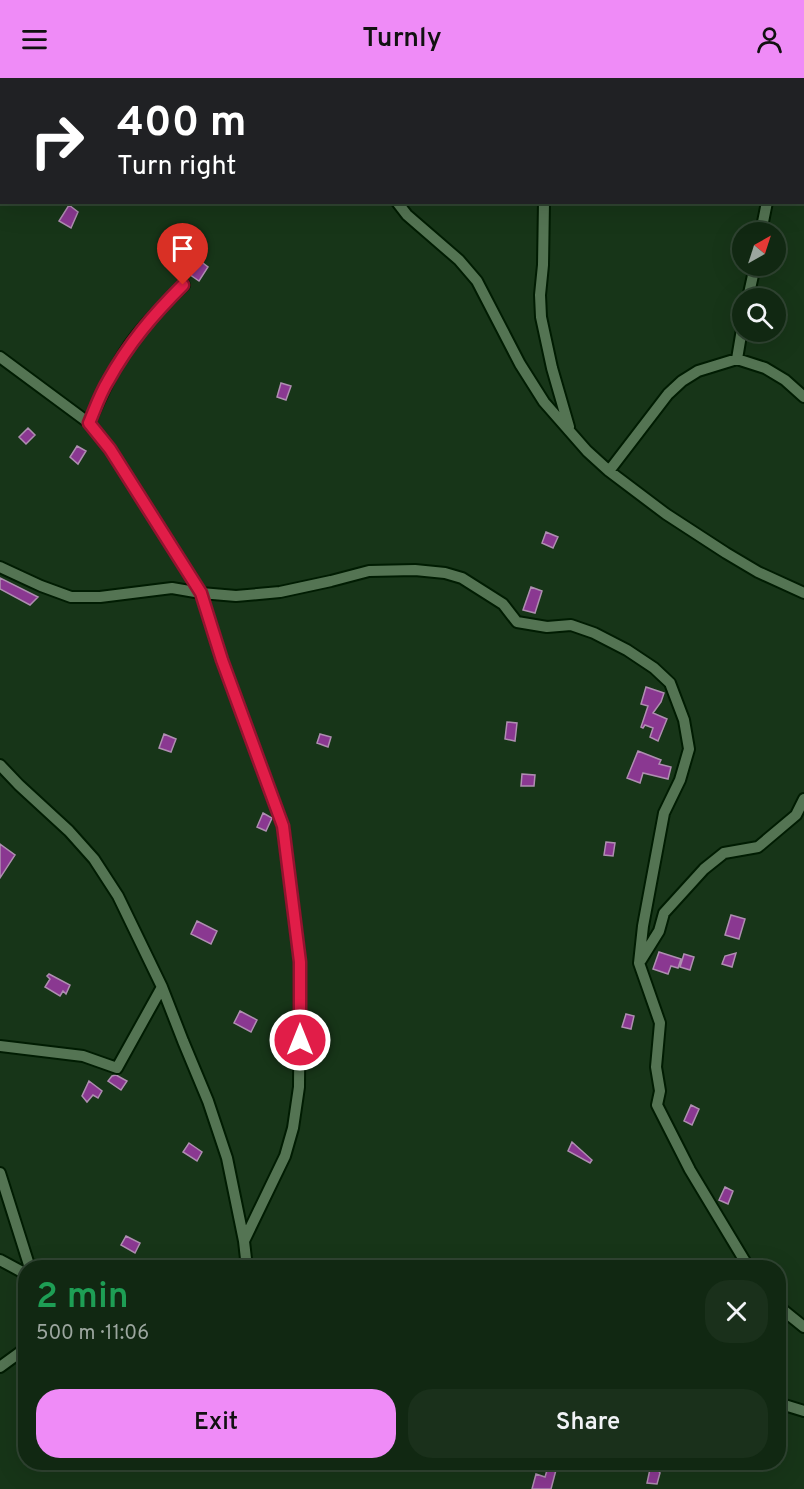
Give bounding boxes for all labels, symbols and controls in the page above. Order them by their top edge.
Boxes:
text: Turnly [362,22,442,56]
icon: menu [18,23,51,56]
icon: person [753,23,786,56]
text: 400 m [117,98,247,151]
icon: right [18,102,96,180]
text: Turn right [117,150,236,184]
north arrow [732,222,786,276]
map controls [732,222,786,342]
pin [157,223,208,285]
icon: arrive [166,232,199,265]
button: search [732,288,786,342]
position arrow [268,1008,332,1072]
text: 2 min [36,1275,129,1321]
button: close [705,1280,768,1343]
text: 500 m · 11:06 [36,1321,149,1347]
button: Exit [36,1389,396,1458]
button: Share [408,1389,768,1458]

